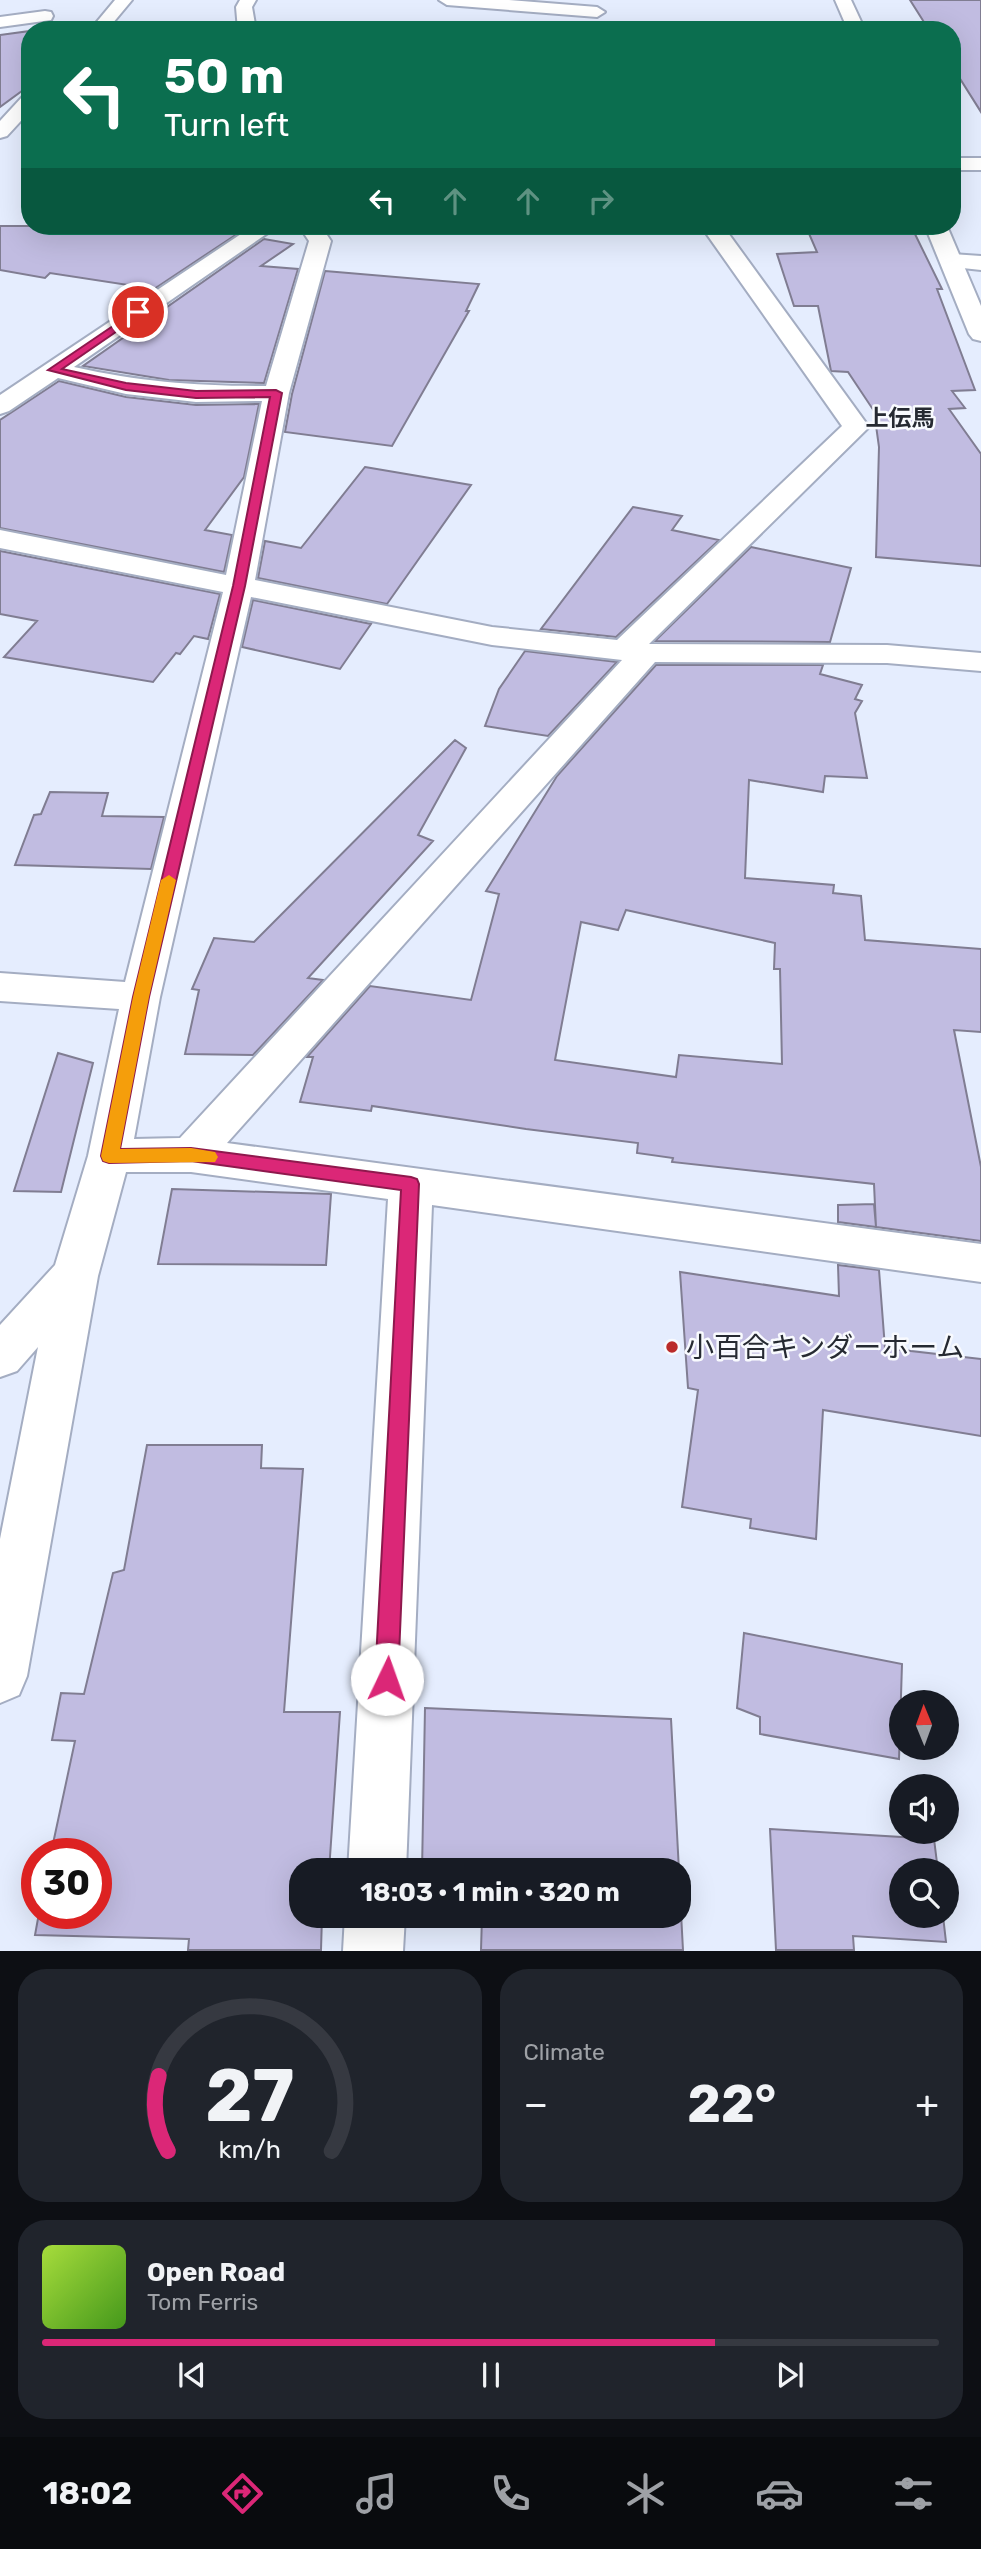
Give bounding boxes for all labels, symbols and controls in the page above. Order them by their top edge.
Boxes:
text: 50 m [164,47,284,105]
icon: left [49,49,140,140]
text: Turn left [164,106,289,144]
icon: left [363,182,401,220]
icon: ahead [436,182,474,220]
icon: ahead [509,182,547,220]
icon: right [582,182,620,220]
pin [108,282,168,342]
icon: arrive [119,293,157,331]
district label: 上伝馬 [866,404,935,432]
place label: 小百合キンダーホーム [686,1331,964,1364]
marker: 小百合キンダーホーム [664,1339,680,1355]
position arrow [350,1642,424,1716]
north arrow [889,1690,959,1760]
map controls [889,1690,959,1928]
button: sound [889,1774,959,1844]
speed limit sign: 30 [21,1838,112,1929]
button: search [889,1858,959,1928]
text: 18:03 · 1 min · 320 m [360,1877,620,1908]
text: Climate [524,2038,605,2066]
text: 27 [205,2054,294,2140]
text: 22° [687,2073,776,2135]
text: − [524,2081,548,2127]
text: + [915,2081,939,2127]
text: km/h [219,2135,281,2164]
text: Open Road [147,2257,285,2288]
text: Tom Ferris [147,2288,258,2316]
icon: previous [173,2356,211,2394]
icon: pause [472,2356,510,2394]
icon: next [771,2356,809,2394]
icon: directions [218,2469,267,2518]
icon: music [352,2469,401,2518]
icon: phone [486,2469,535,2518]
icon: climate [621,2469,670,2518]
icon: car [755,2469,804,2518]
icon: filters [889,2469,938,2518]
text: 18:02 [43,2474,132,2512]

